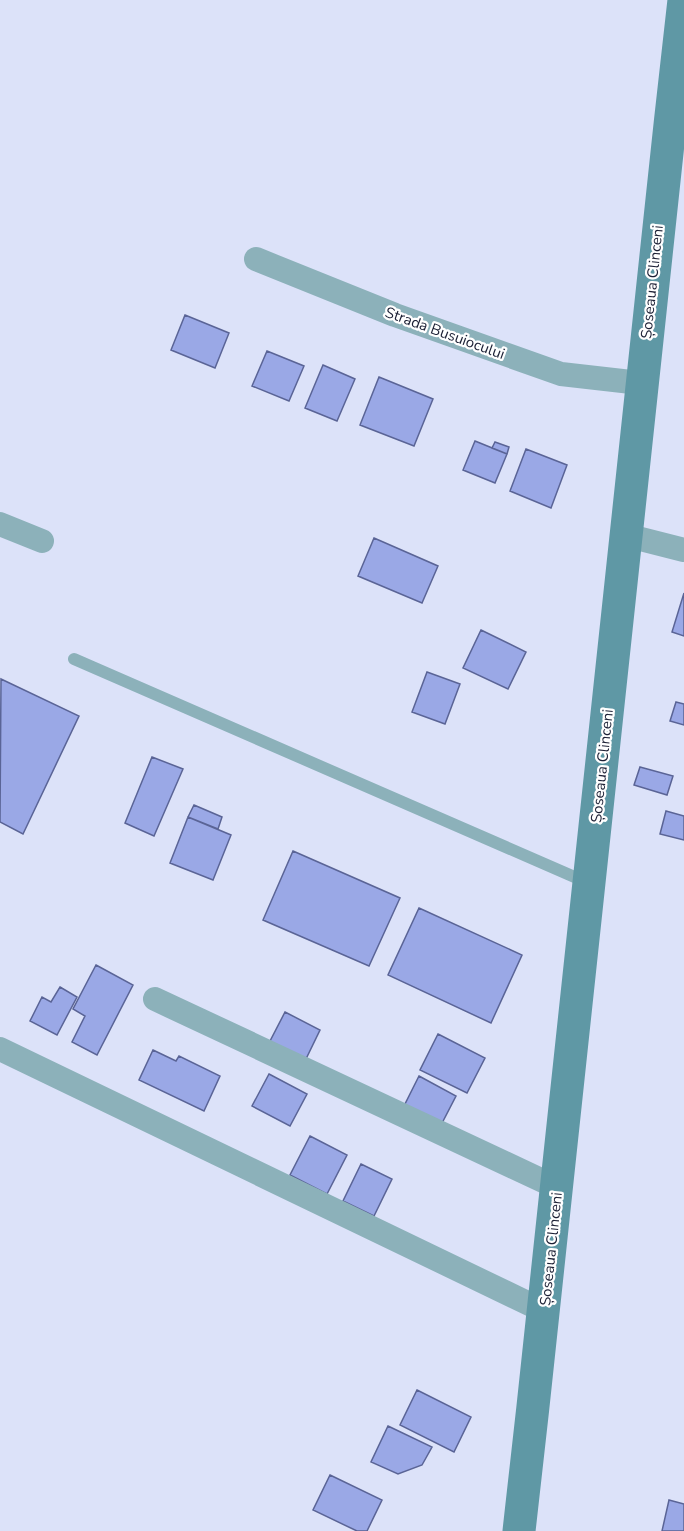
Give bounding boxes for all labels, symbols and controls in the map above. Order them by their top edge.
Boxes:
street label: Șoseaua Clinceni [636,224,668,340]
street label: Strada Busuiocului [382,302,508,364]
street label: Șoseaua Clinceni [586,708,618,824]
street label: Șoseaua Clinceni [535,1191,567,1307]

